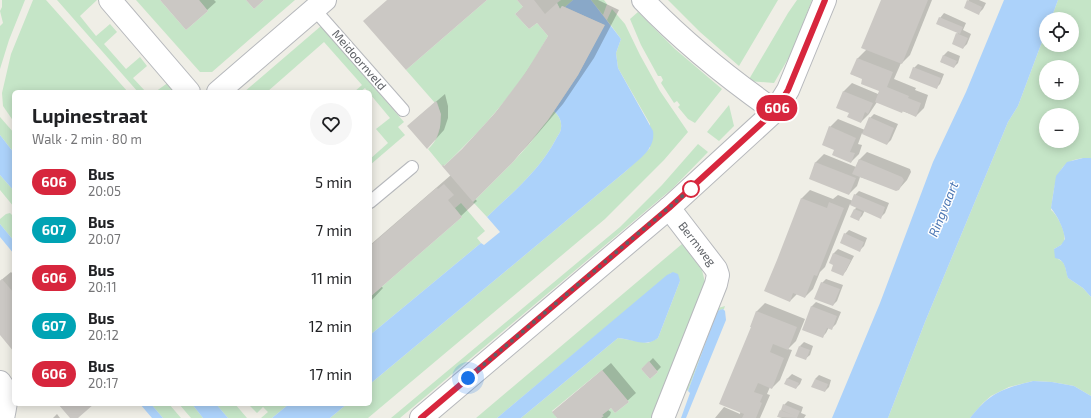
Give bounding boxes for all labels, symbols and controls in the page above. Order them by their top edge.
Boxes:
map controls [1039,12,1079,148]
button: locate [1039,12,1079,52]
street label: Meidoornveld [330,26,390,92]
button: + [1039,60,1079,100]
line badge: 606 [754,95,800,121]
text: 606 [764,99,790,116]
button: heart [310,103,352,145]
text: Lupinestraat [32,104,148,127]
button: − [1039,108,1079,148]
text: Walk · 2 min · 80 m [32,131,142,147]
text: Bus [88,165,114,183]
text: 606 [41,173,67,190]
text: 5 min [315,173,352,191]
water label: Ringvaart [925,179,961,239]
unlabelled marker [682,180,700,198]
text: 20:05 [88,183,121,199]
text: Bus [88,213,114,231]
street label: Bermweg [676,219,720,268]
text: 607 [42,221,66,238]
text: 7 min [315,221,352,239]
text: 20:07 [88,231,121,247]
text: Bus [88,261,114,279]
text: 606 [41,269,67,286]
text: 11 min [311,269,352,287]
text: 20:11 [88,279,117,295]
text: Bus [88,309,114,327]
text: 607 [42,317,66,334]
text: 12 min [309,317,352,335]
text: 20:12 [88,327,119,343]
text: Bus [88,357,114,375]
text: 606 [41,365,67,382]
text: 17 min [309,365,352,383]
your location [458,368,478,388]
text: 20:17 [88,375,118,391]

